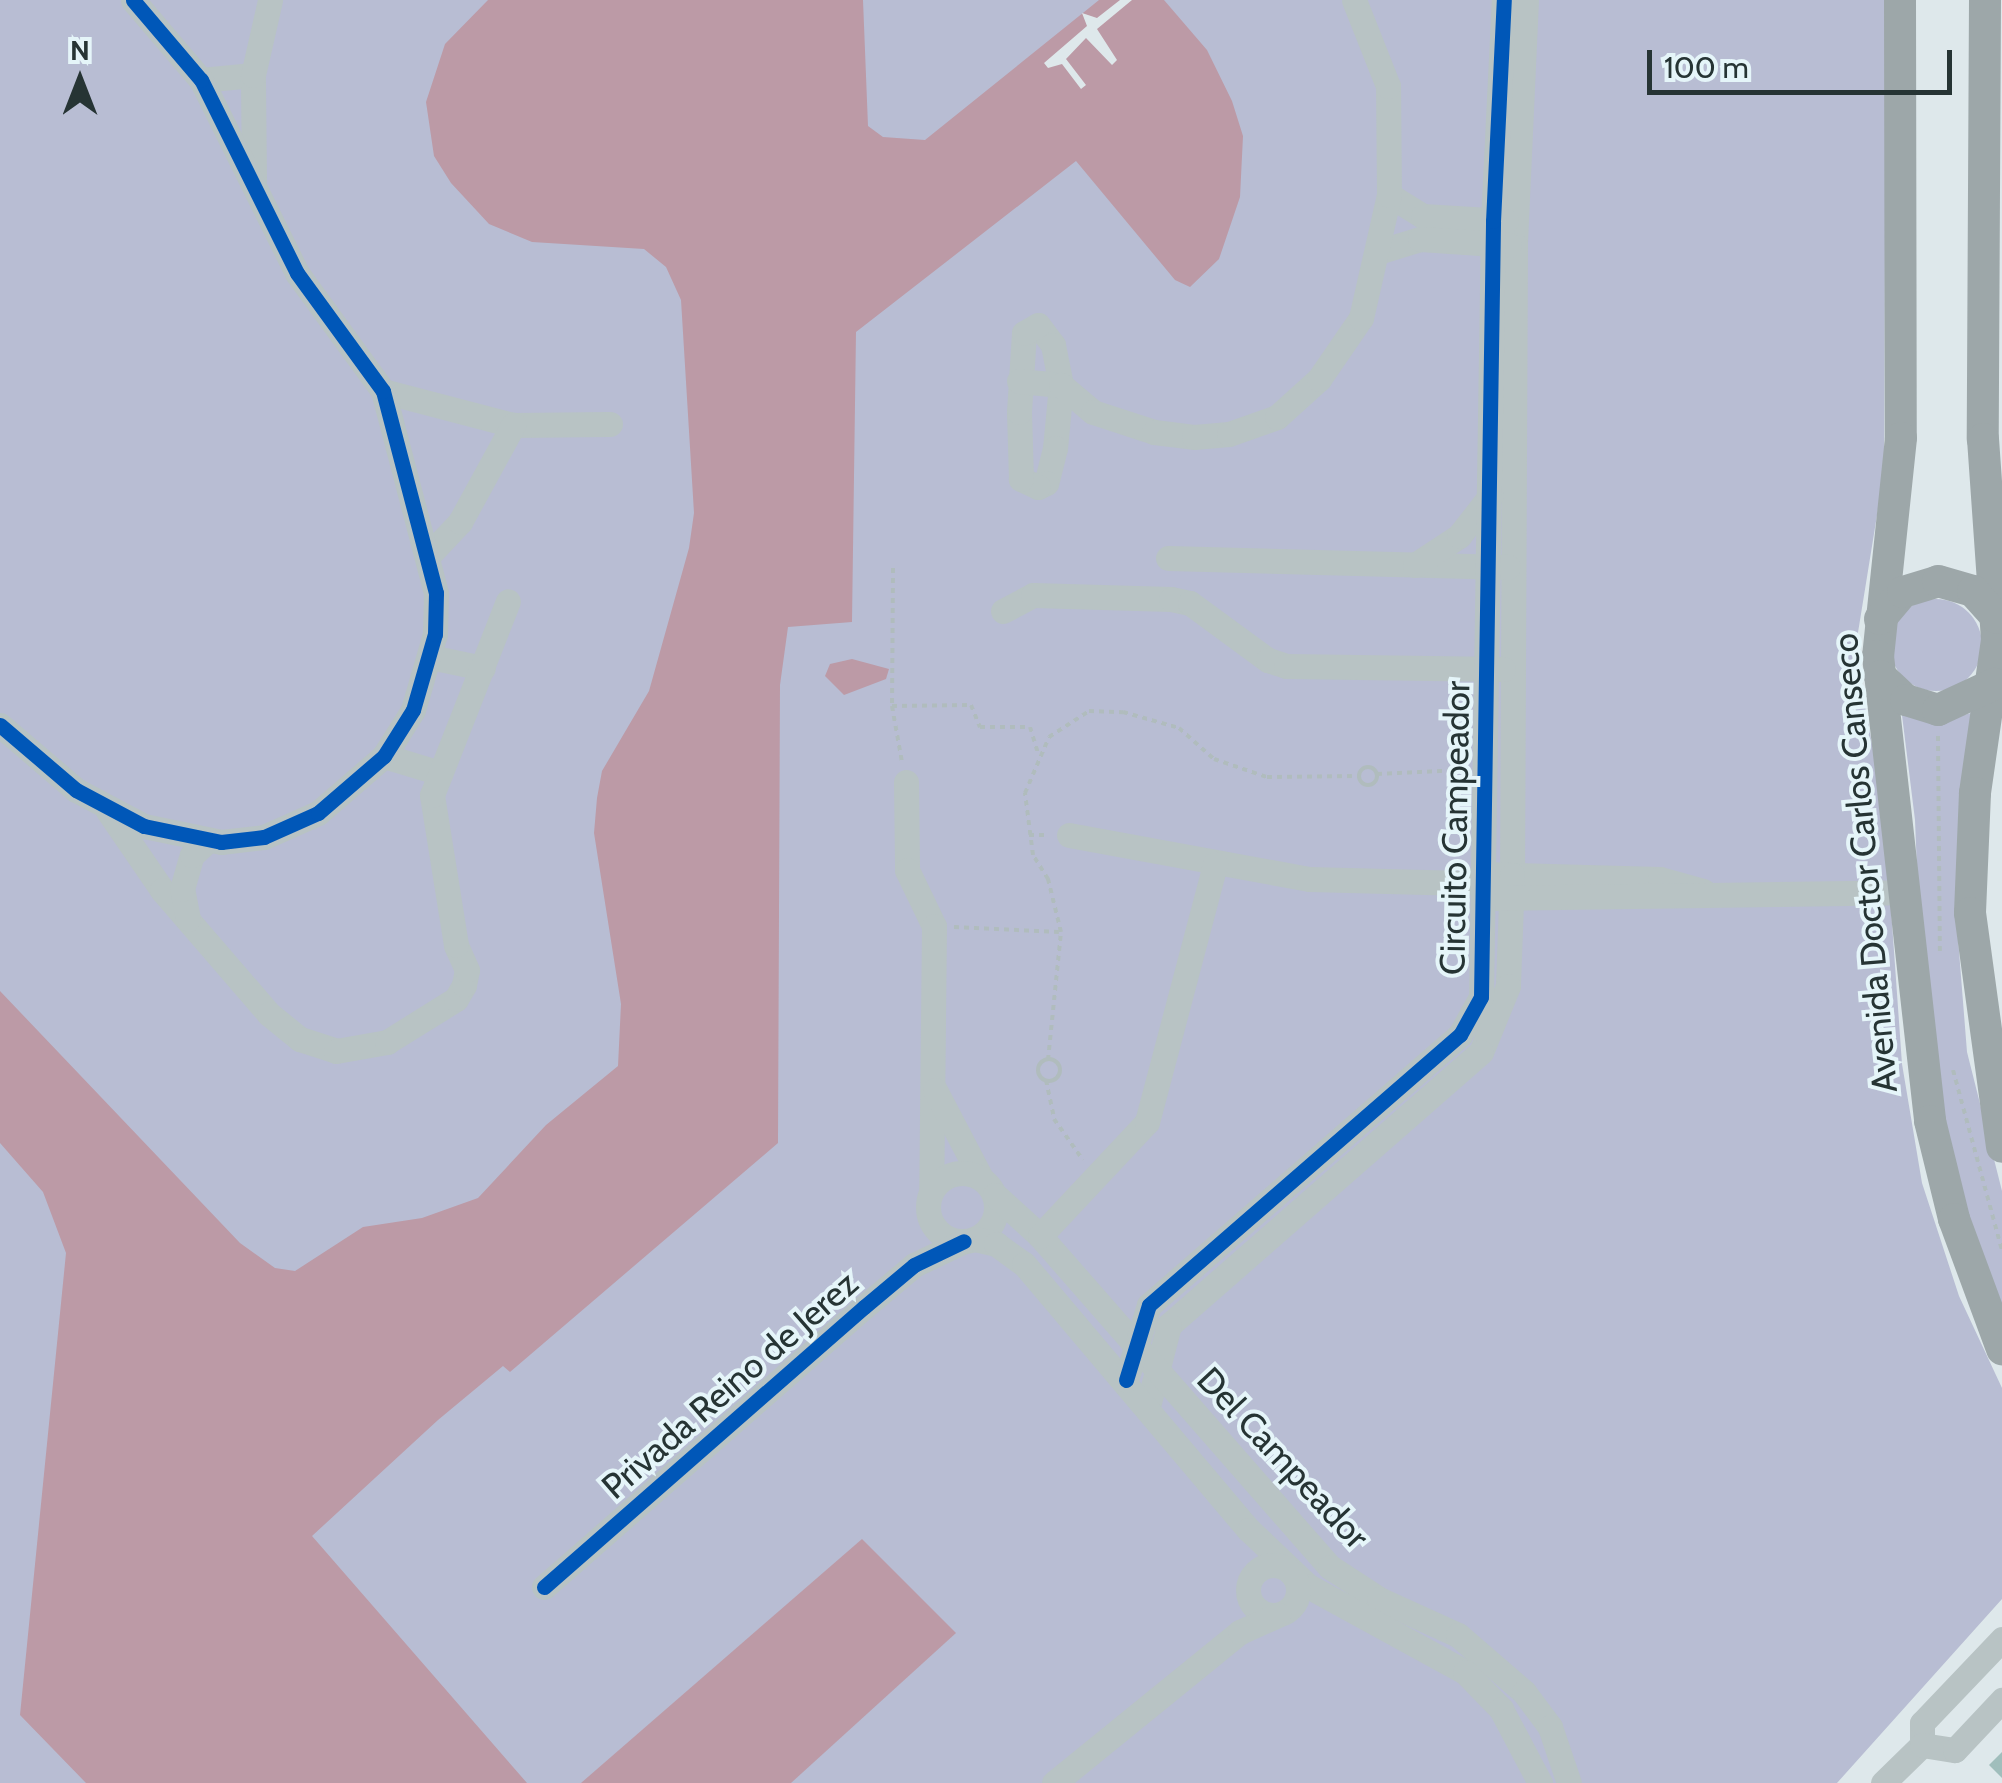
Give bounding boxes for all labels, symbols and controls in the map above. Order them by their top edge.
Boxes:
north arrow [30,30,130,130]
scale bar [1652,30,1957,92]
text: N [70,33,90,67]
text: 100 m [1664,49,1749,86]
street label: Avenida Doctor Carlos Canseco [1824,632,1906,1094]
street label: Circuito Campeador [1431,681,1479,975]
street label: Privada Reino de Jerez [594,1262,866,1508]
street label: Del Campeador [1188,1359,1378,1557]

